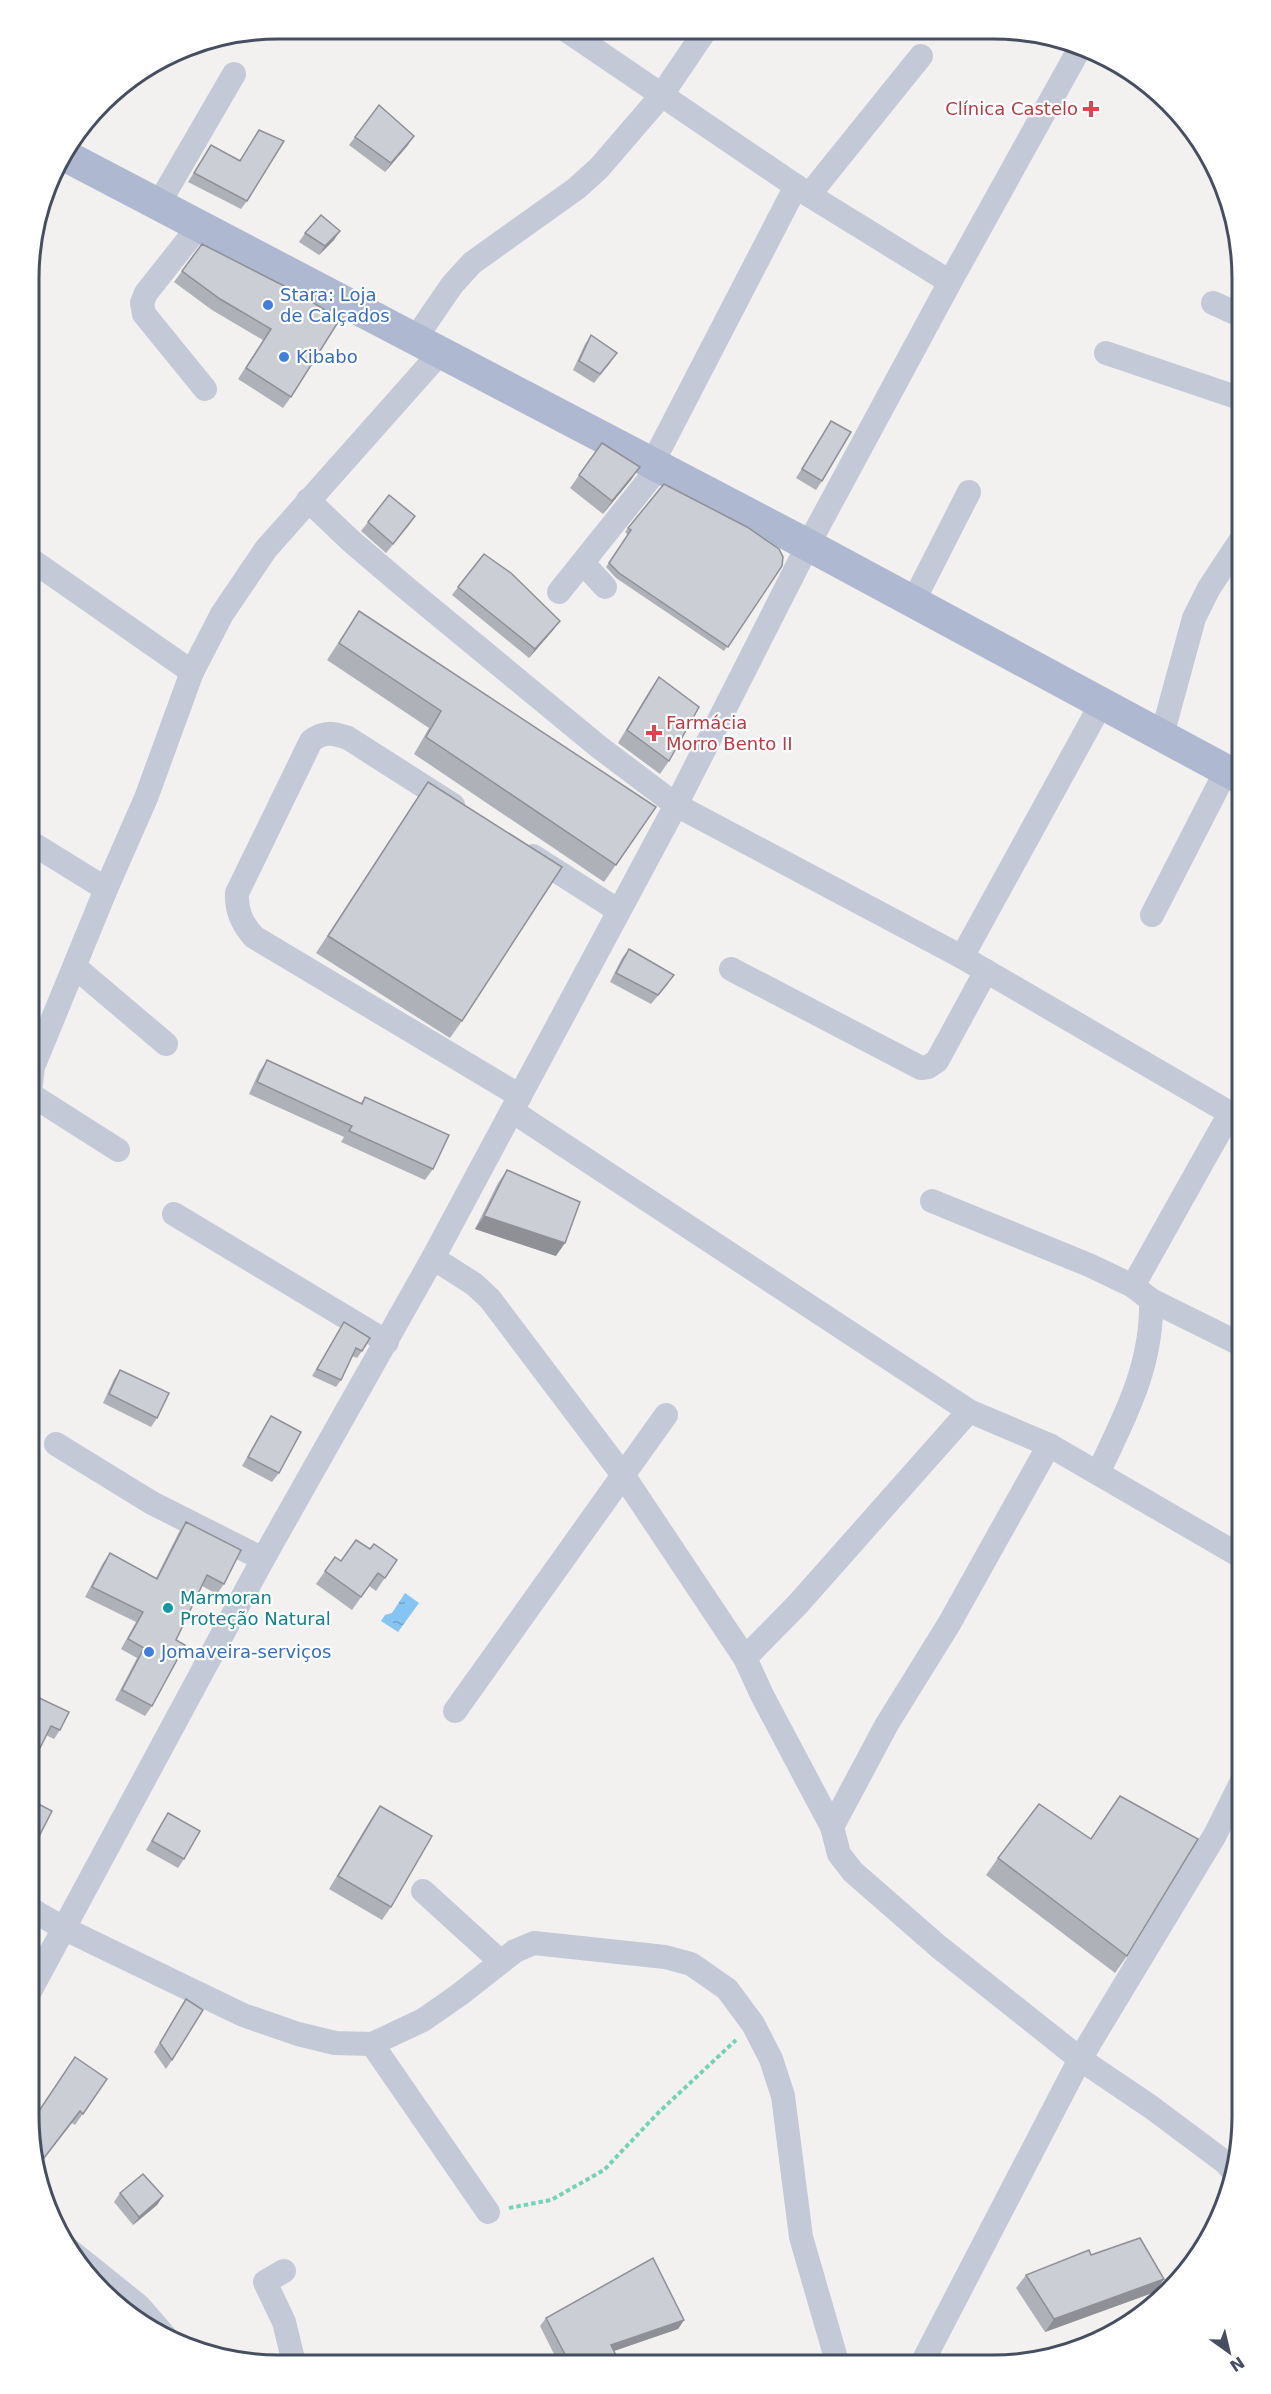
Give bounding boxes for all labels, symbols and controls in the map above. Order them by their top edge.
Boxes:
place label: Clínica Castelo [945,98,1078,119]
marker: Clínica Castelo [1082,100,1100,118]
place label: Stara: Loja de Calçados [280,284,390,326]
marker: Stara: Loja de Calçados [261,298,275,312]
place label: Kibabo [296,346,358,367]
marker: Kibabo [277,350,291,364]
place label: Farmácia Morro Bento II [666,712,793,754]
marker: Farmácia Morro Bento II [647,726,661,740]
place label: Marmoran Proteção Natural [180,1587,331,1629]
marker: Marmoran Proteção Natural [161,1601,175,1615]
place label: Jomaveira-serviços [160,1641,331,1662]
marker: Jomaveira-serviços [142,1645,156,1659]
north arrow [1199,2322,1259,2382]
text: N [1226,2352,1248,2376]

